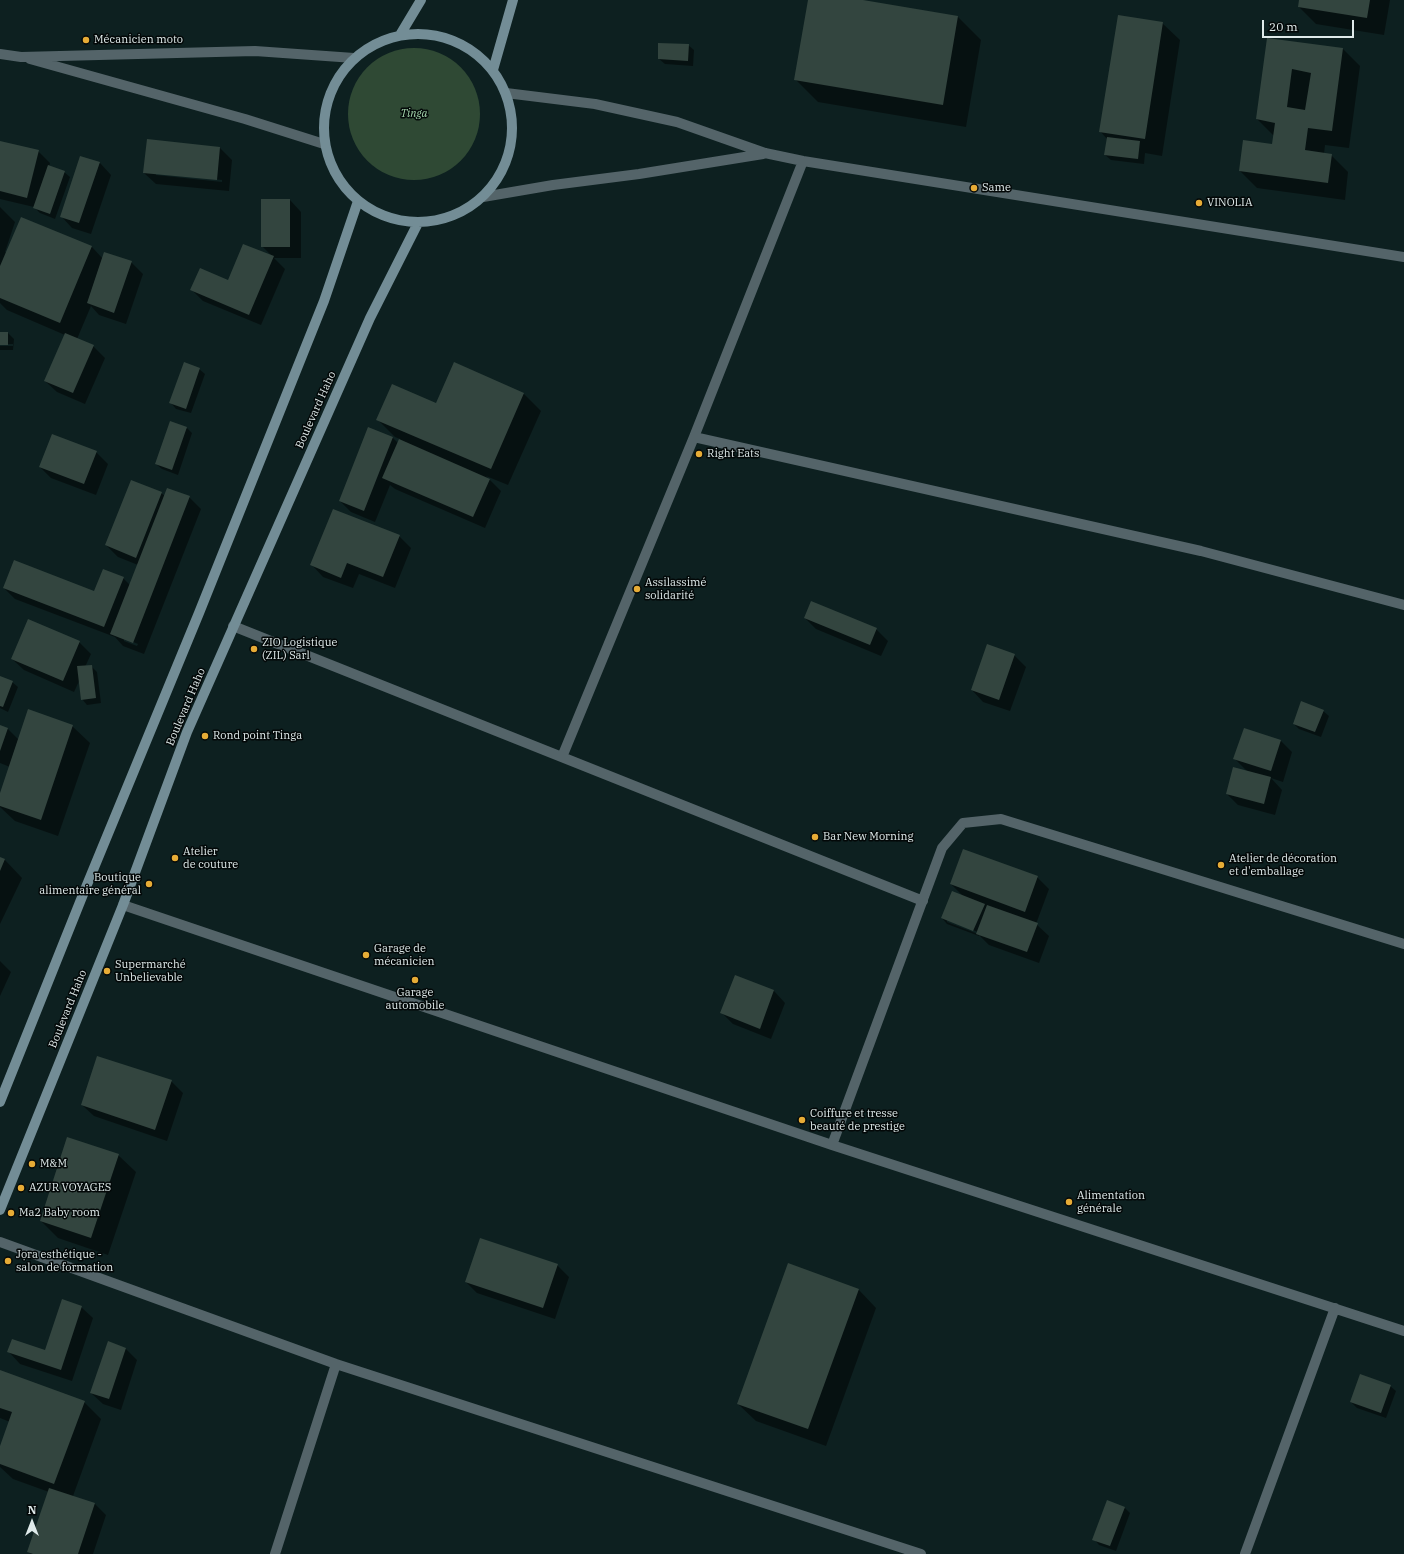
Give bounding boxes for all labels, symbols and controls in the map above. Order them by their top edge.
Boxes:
scale bar [1264,12,1356,38]
text: 20 m [1269,19,1298,34]
place label: Mécanicien moto [94,33,183,47]
marker: Mécanicien moto [81,35,91,45]
park label: Tinga [400,107,428,121]
place label: Same [982,181,1011,195]
marker: Same [969,183,979,193]
place label: VINOLIA [1207,196,1252,210]
marker: VINOLIA [1194,198,1204,208]
street label: Boulevard Haho [293,369,339,451]
place label: Right Eats [707,447,759,461]
marker: Right Eats [694,449,704,459]
place label: Assilassimé solidarité [645,576,707,602]
marker: Assilassimé solidarité [632,584,642,594]
place label: ZIO Logistique (ZIL) Sarl [262,636,337,662]
marker: ZIO Logistique (ZIL) Sarl [249,644,259,654]
street label: Boulevard Haho [164,666,208,748]
place label: Rond point Tinga [213,729,302,743]
marker: Rond point Tinga [200,731,210,741]
place label: Bar New Morning [823,830,913,844]
marker: Bar New Morning [810,832,820,842]
place label: Atelier de couture [183,845,238,871]
place label: Atelier de décoration et d'emballage [1229,852,1337,878]
marker: Atelier de couture [170,853,180,863]
marker: Atelier de décoration et d'emballage [1216,860,1226,870]
place label: Boutique alimentaire général [39,871,141,897]
marker: Boutique alimentaire général [144,879,154,889]
place label: Garage de mécanicien [374,942,435,968]
marker: Garage de mécanicien [361,950,371,960]
place label: Supermarché Unbelievable [115,958,186,984]
marker: Supermarché Unbelievable [102,966,112,976]
street label: Boulevard Haho [46,968,90,1050]
marker: Garage automobile [410,975,420,985]
place label: Garage automobile [386,986,444,1012]
place label: Coiffure et tresse beauté de prestige [810,1107,905,1133]
marker: Coiffure et tresse beauté de prestige [797,1115,807,1125]
place label: M&M [40,1157,67,1171]
marker: M&M [27,1159,37,1169]
place label: AZUR VOYAGES [29,1181,111,1195]
marker: AZUR VOYAGES [16,1183,26,1193]
place label: Alimentation générale [1077,1189,1145,1215]
marker: Alimentation générale [1064,1197,1074,1207]
place label: Ma2 Baby room [19,1206,100,1220]
marker: Ma2 Baby room [6,1208,16,1218]
place label: Jọra esthétique - salon de formation [16,1248,113,1274]
marker: Jọra esthétique - salon de formation [3,1256,13,1266]
north arrow [12,1502,52,1542]
text: N [28,1503,36,1517]

